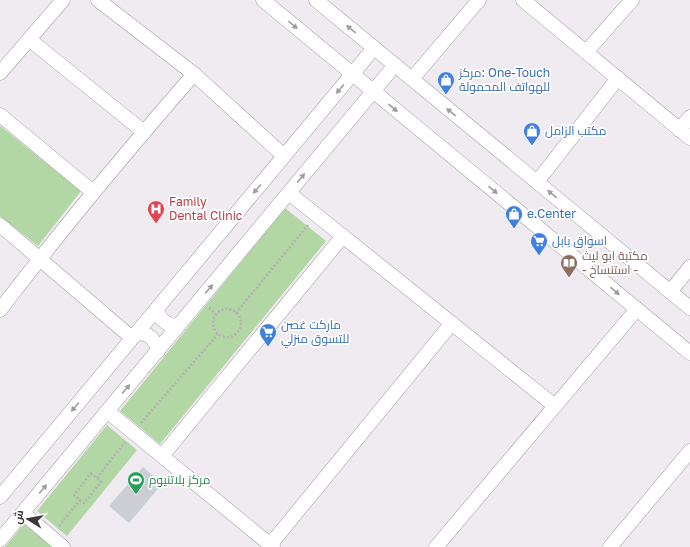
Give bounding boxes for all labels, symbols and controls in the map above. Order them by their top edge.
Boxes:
one-way arrow [287,20,298,29]
one-way arrow [346,25,357,34]
place label: مركز: One-Touch للهواتف المحمولة [458,65,550,94]
shop icon: مركز: One-Touch للهواتف المحمولة [436,70,456,95]
one-way arrow [336,83,345,94]
one-way arrow [388,103,398,112]
one-way arrow [446,107,457,116]
shop icon: مكتب الزامل [522,121,542,146]
place label: مكتب الزامل [545,123,606,138]
one-way arrow [297,173,306,184]
one-way arrow [252,183,261,194]
one-way arrow [488,186,499,195]
one-way arrow [547,190,557,199]
place label: Family Dental Clinic [169,194,243,223]
hospital icon: Family Dental Clinic [146,199,166,224]
shop icon: e.Center [504,204,524,229]
place label: e.Center [527,206,576,221]
supermarket icon: اسواق بابل [529,231,549,256]
place label: اسواق بابل [552,233,607,248]
place label: مكتبة ابو ليث - استنساخ - [582,248,648,278]
library icon: مكتبة ابو ليث - استنساخ - [559,253,579,278]
one-way arrow [205,283,214,294]
one-way arrow [610,287,620,296]
place label: ماركت غصن للتسوق منزلي [281,317,349,349]
supermarket icon: ماركت غصن للتسوق منزلي [258,322,278,347]
one-way arrow [122,383,130,394]
one-way arrow [71,401,80,412]
sports icon: مركز بلاتنيوم [126,470,146,495]
place label: مركز بلاتنيوم [149,472,210,488]
one-way arrow [38,483,47,494]
north arrow [8,499,48,539]
text: ش [10,509,26,525]

